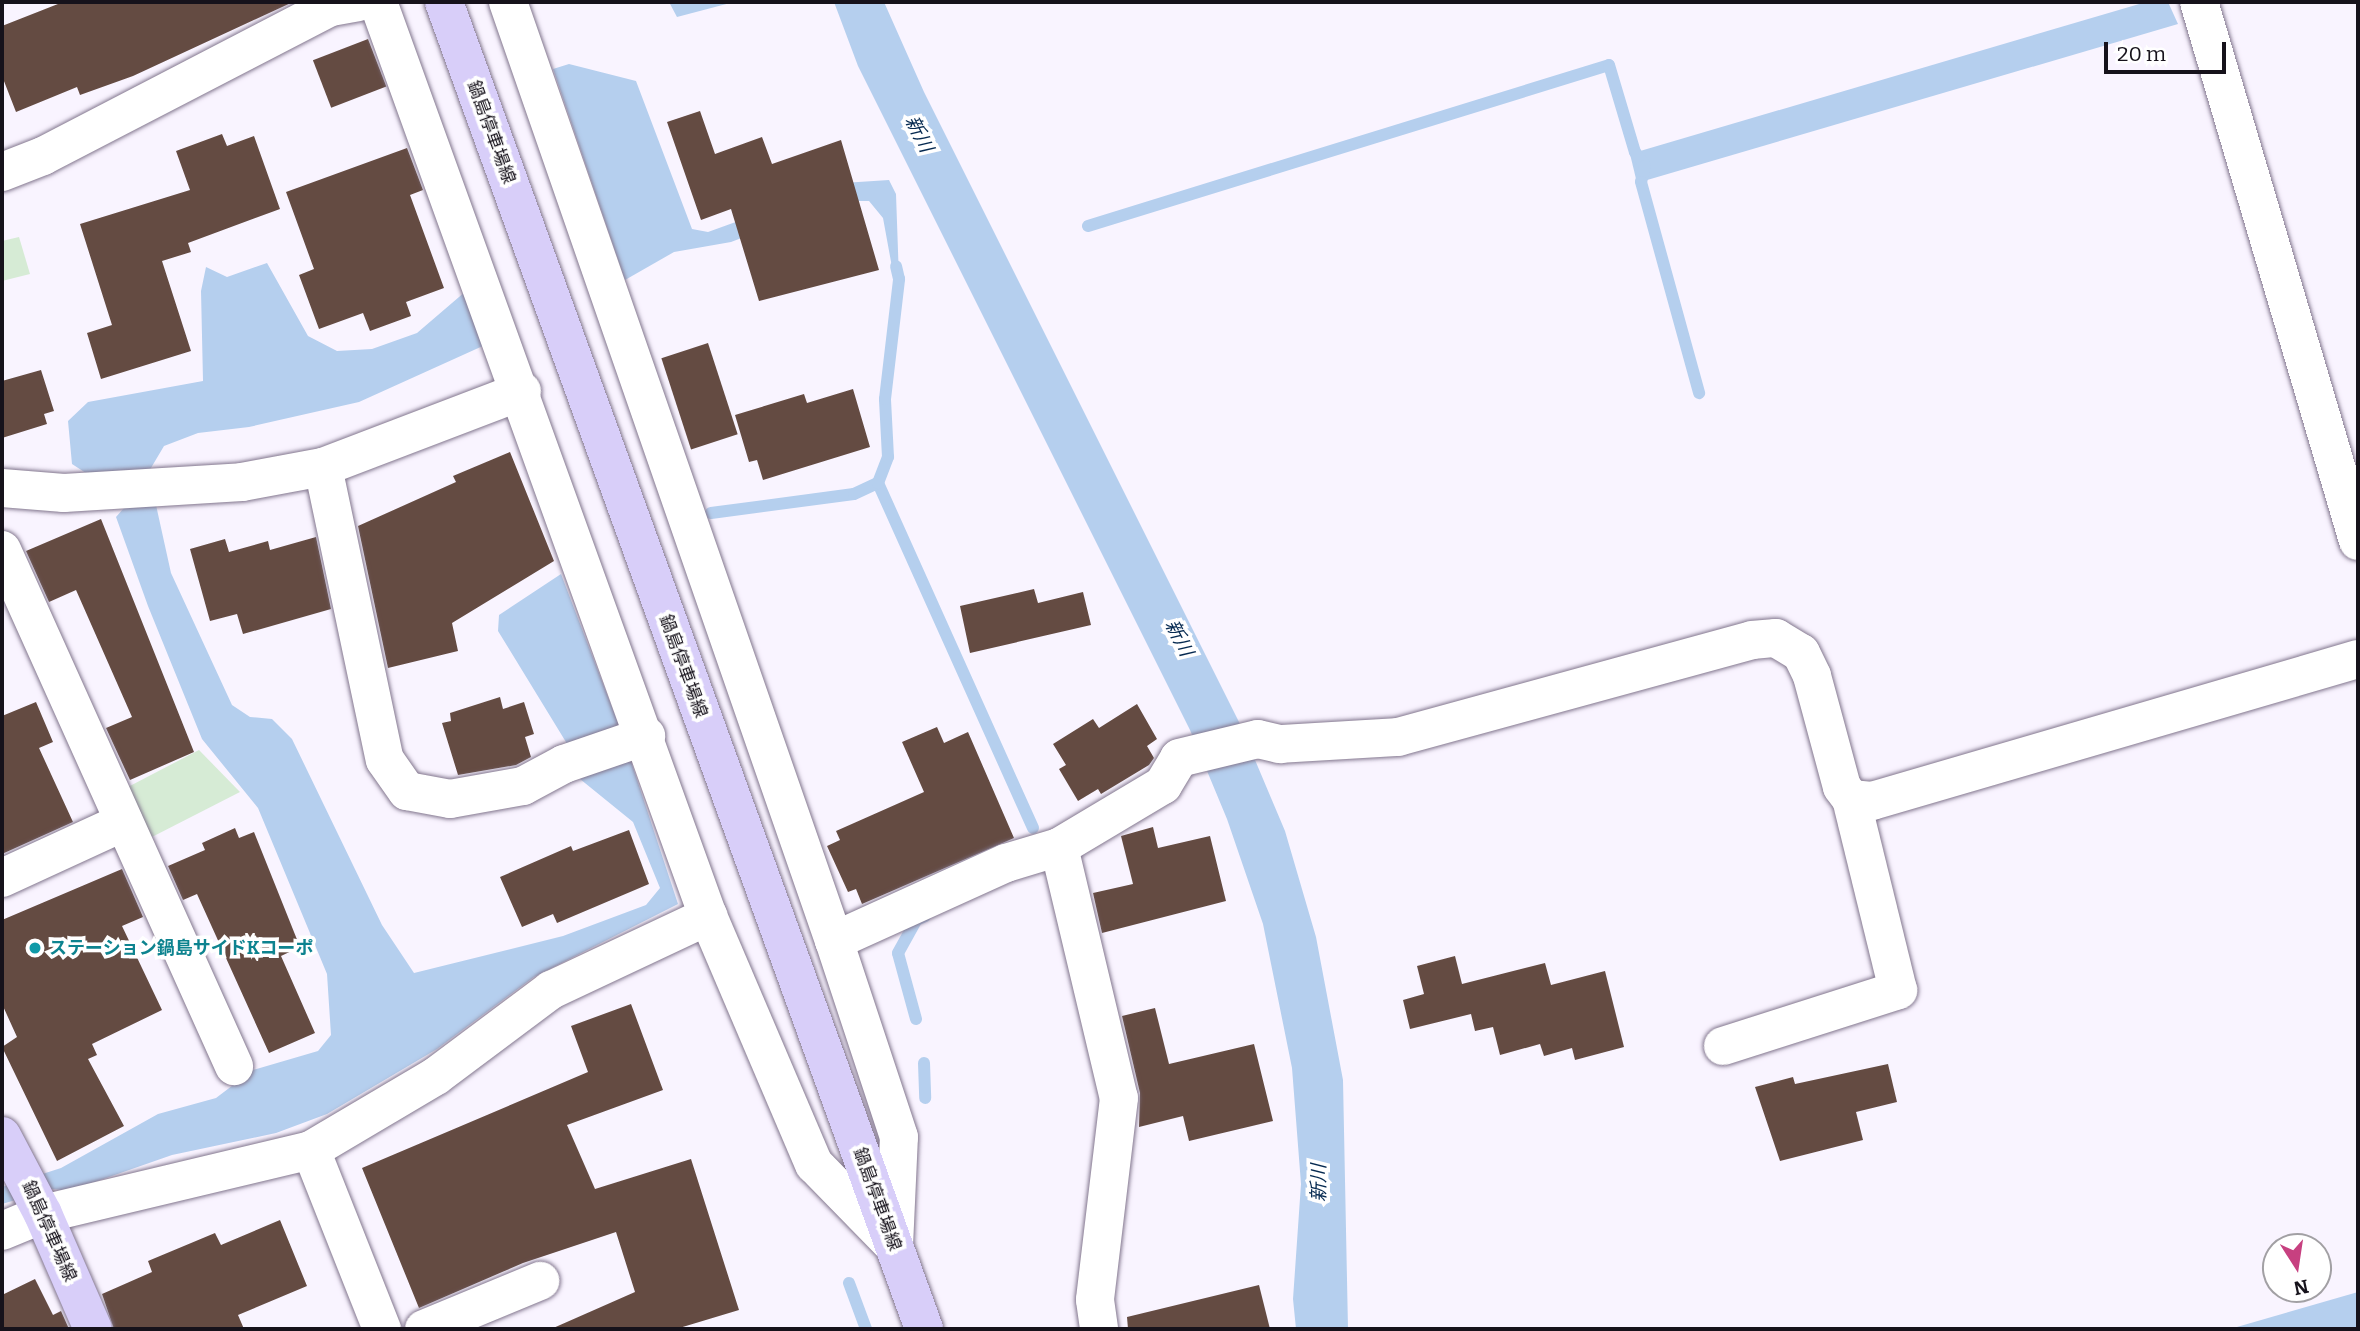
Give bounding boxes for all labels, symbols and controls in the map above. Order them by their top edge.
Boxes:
scale bar [2108,28,2230,72]
text: 20 m [2117,41,2166,67]
street label: 鍋島停車場線 [462,78,520,186]
water label: 新川 [900,112,938,156]
street label: 鍋島停車場線 [654,612,712,720]
water label: 新川 [1160,616,1198,660]
place label: ステーション鍋島サイドKコーポ [49,937,314,959]
marker: ステーション鍋島サイドKコーポ [27,940,43,956]
street label: 鍋島停車場線 [848,1145,906,1253]
water label: 新川 [1308,1164,1330,1202]
street label: 鍋島停車場線 [17,1177,81,1285]
north arrow [2262,1233,2332,1303]
text: N [2291,1274,2311,1300]

